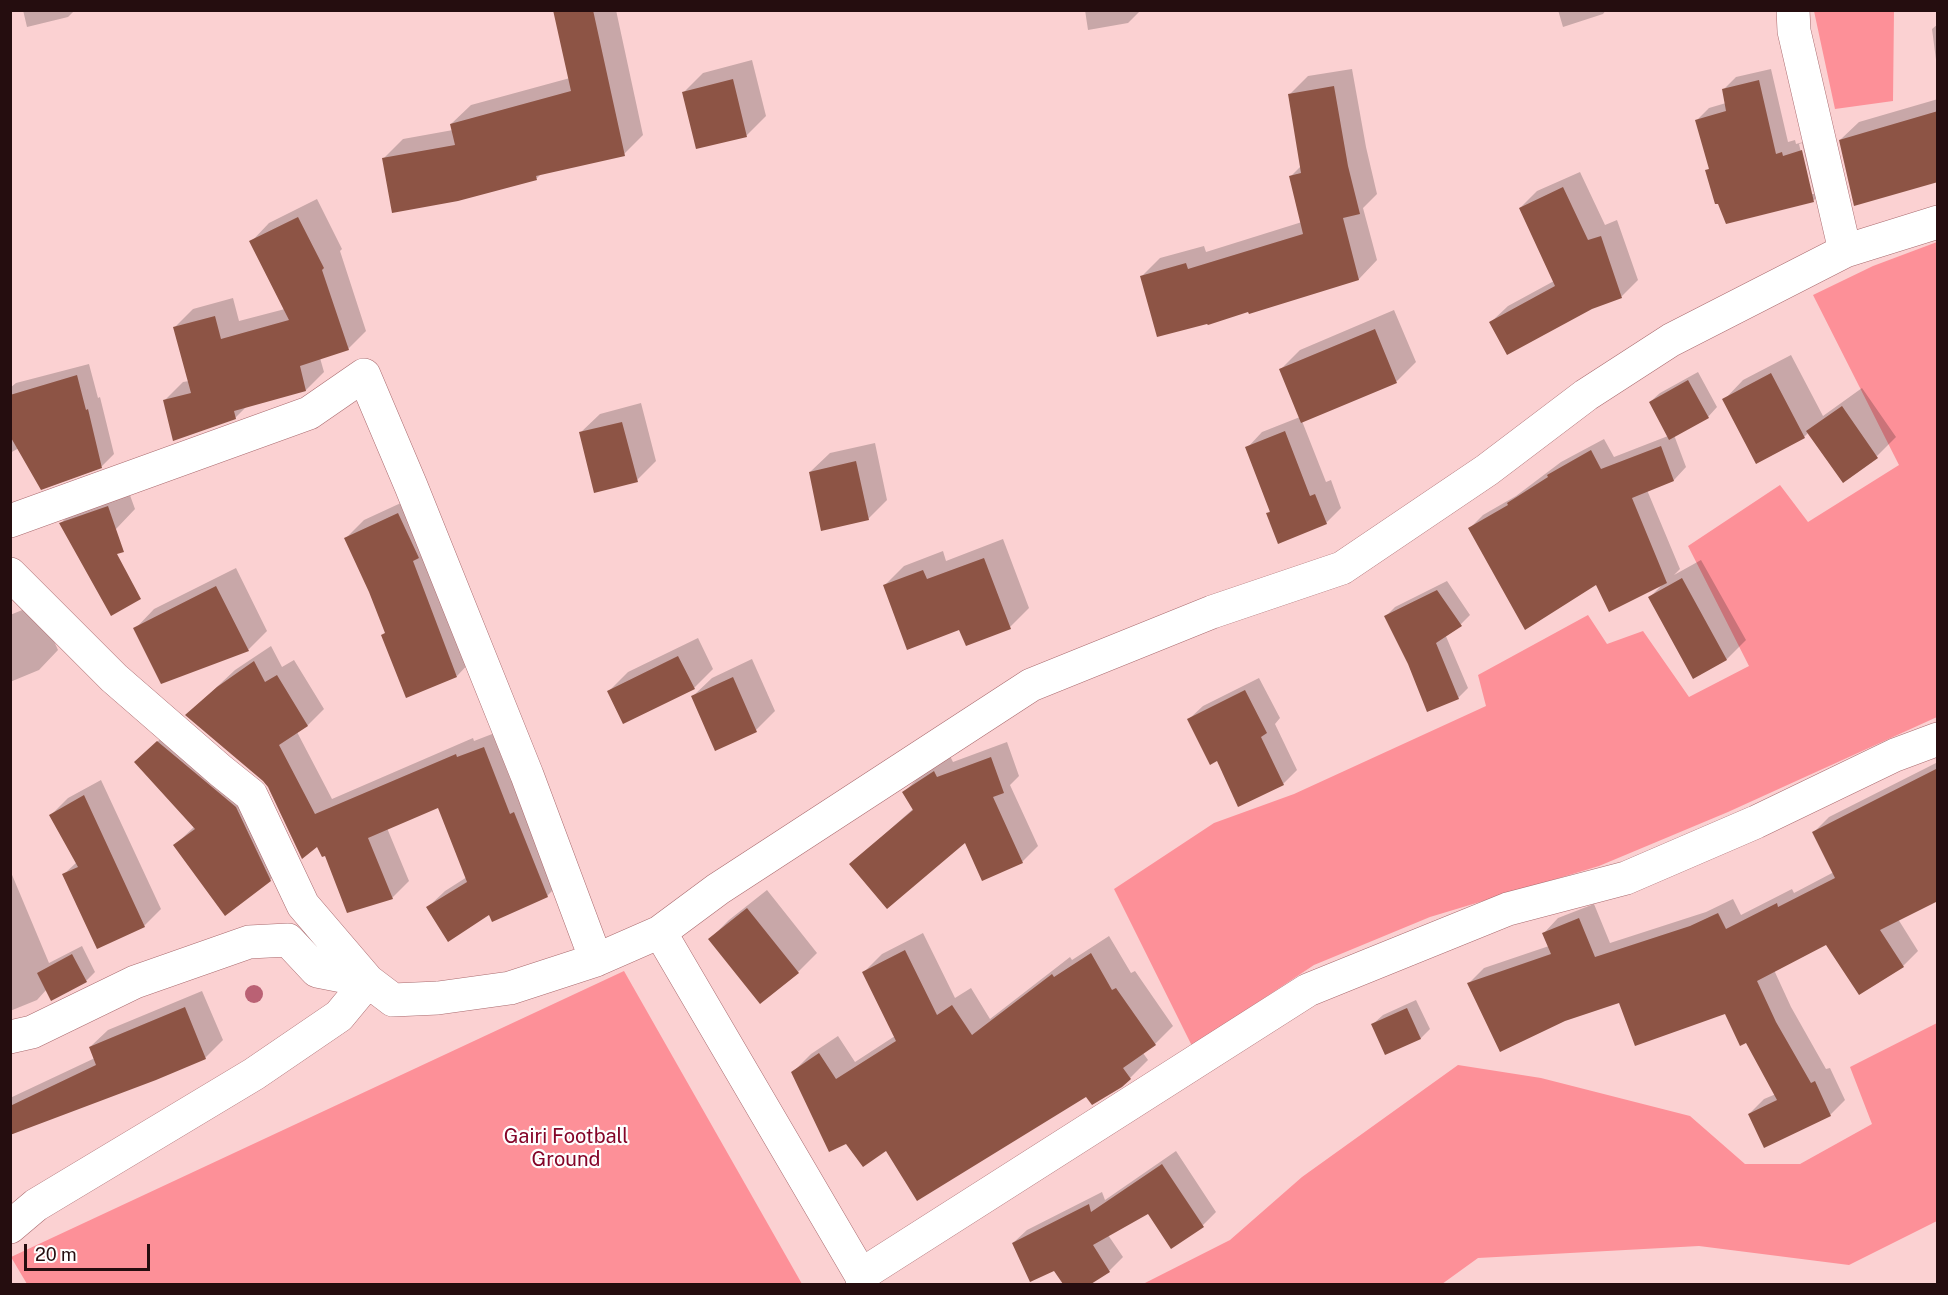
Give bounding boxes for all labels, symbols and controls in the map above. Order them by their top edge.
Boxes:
park label: Gairi Football Ground [504,1125,628,1172]
scale bar [27,1232,153,1270]
text: 20 m [35,1244,77,1265]

